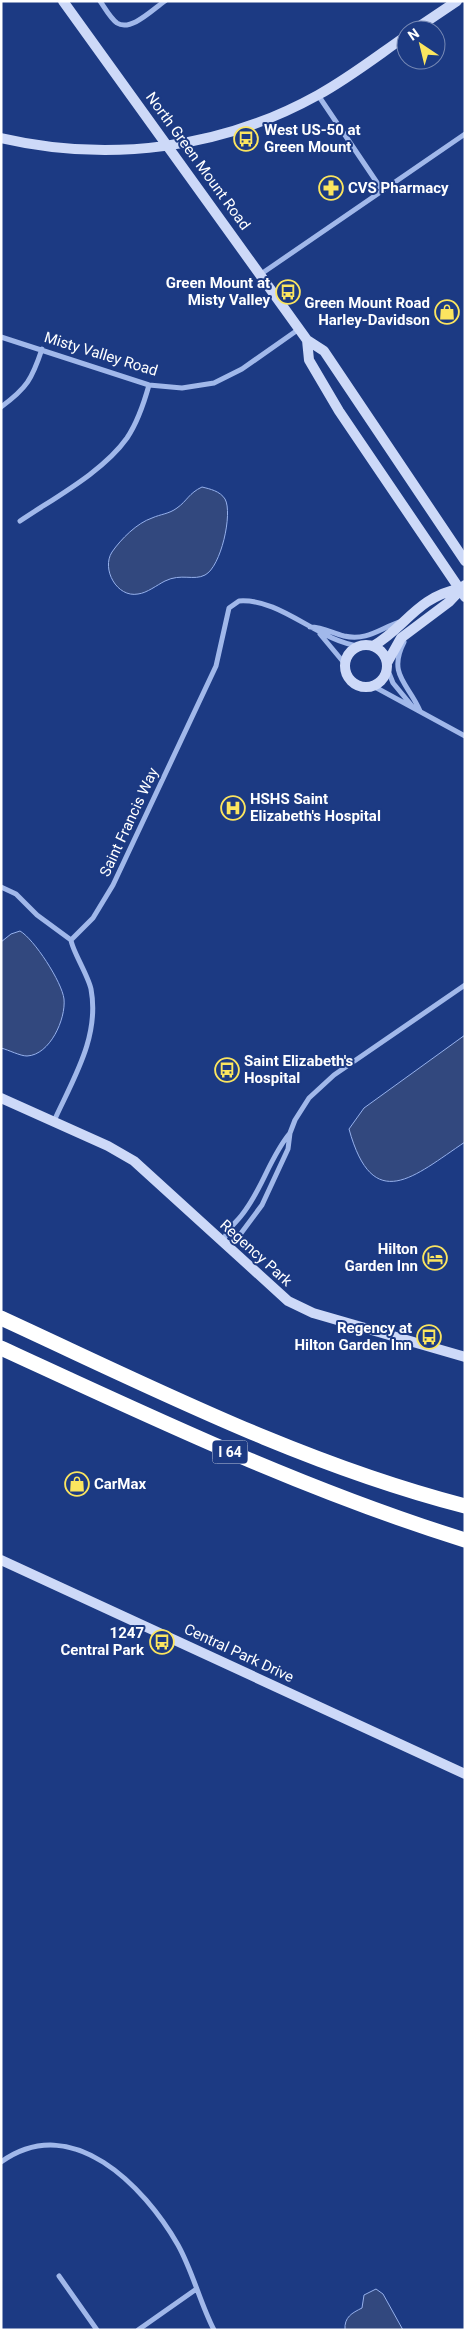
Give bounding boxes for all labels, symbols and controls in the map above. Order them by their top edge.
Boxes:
north arrow [396,20,446,70]
text: N [405,25,422,44]
street label: North Green Mount Road [142,89,254,233]
place label: West US-50 at Green Mount [264,121,361,156]
bus stop icon: West US-50 at Green Mount [233,126,259,152]
pharmacy icon: CVS Pharmacy [318,175,344,201]
place label: CVS Pharmacy [348,179,449,197]
place label: Green Mount at Misty Valley [166,274,270,309]
bus stop icon: Green Mount at Misty Valley [275,279,301,305]
place label: Green Mount Road Harley-Davidson [304,294,430,329]
shop icon: Green Mount Road Harley-Davidson [434,299,460,325]
street label: Misty Valley Road [42,328,160,380]
street label: Saint Francis Way [96,765,162,879]
place label: HSHS Saint Elizabeth's Hospital [250,790,381,825]
hospital icon: HSHS Saint Elizabeth's Hospital [220,795,246,821]
place label: Saint Elizabeth's Hospital [244,1052,354,1087]
bus stop icon: Saint Elizabeth's Hospital [214,1057,240,1083]
street label: Regency Park [216,1216,296,1290]
place label: Hilton Garden Inn [345,1240,418,1275]
hotel icon: Hilton Garden Inn [422,1245,448,1271]
place label: Regency at Hilton Garden Inn [294,1319,412,1354]
bus stop icon: Regency at Hilton Garden Inn [416,1324,442,1350]
road number: I 64 [212,1440,248,1464]
shop icon: CarMax [64,1471,90,1497]
place label: CarMax [94,1475,146,1493]
street label: Central Park Drive [181,1620,297,1686]
place label: 1247 Central Park [61,1624,145,1659]
bus stop icon: 1247 Central Park [149,1629,175,1655]

